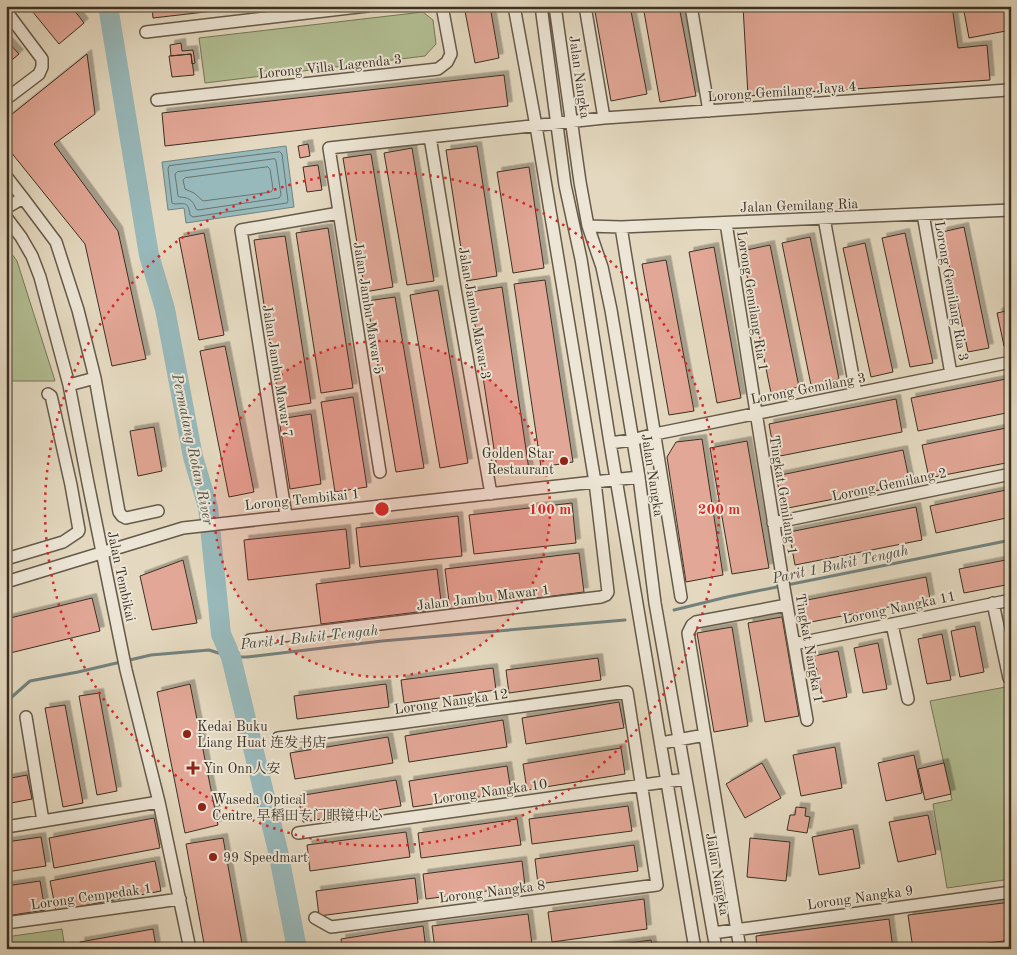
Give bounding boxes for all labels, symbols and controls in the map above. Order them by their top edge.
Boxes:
street label: Jalan Nangka [566,35,592,120]
street label: Lorong Villa Lagenda 3 [257,52,403,82]
street label: Lorong Gemilang Jaya 4 [707,80,857,104]
street label: Jalan Gemilang Ria [740,197,859,215]
street label: Lorong Gemilang Ria 3 [932,220,970,362]
street label: Lorong Gemilang Ria 1 [734,230,770,372]
street label: Jalan Jambu Mawar 5 [351,241,385,376]
street label: Jalan Jambu Mawar 3 [455,246,493,380]
street label: Jalan Jambu Mawar 7 [260,304,294,439]
water label: Permatang Rotan River [168,371,215,527]
street label: Lorong Gemilang 3 [749,371,867,407]
street label: Jalan Nangka [639,433,665,518]
street label: Tingkat Gemilang 1 [767,434,799,556]
place label: Golden Star Restaurant [482,447,554,477]
marker: Golden Star Restaurant [558,455,570,467]
street label: Lorong Gemilang 2 [830,466,948,504]
street label: Lorong Tembikai 1 [244,487,360,513]
centre of rings [373,500,391,518]
text: 100 m [529,503,571,518]
text: 200 m [698,503,740,518]
street label: Jalan Tembikai [105,530,137,623]
water label: Parit 1 Bukit Tengah [770,544,910,587]
street label: Jalan Jambu Mawar 1 [416,583,551,613]
street label: Lorong Nangka 11 [841,589,957,627]
street label: Tingkat Nangka 1 [792,592,826,704]
water label: Parit 1 Bukit Tengah [238,624,379,653]
street label: Lorong Nangka 12 [393,687,509,717]
place label: Kedai Buku Liang Huat 连发书店 [197,720,326,750]
marker: Kedai Buku Liang Huat 连发书店 [181,728,193,740]
place label: Yin Onn人安 [203,761,280,776]
marker: Yin Onn人安 [187,762,199,774]
street label: Lorong Nangka 10 [432,777,548,807]
place label: Waseda Optical Centre 早稻田专门眼镜中心 [212,793,382,823]
marker: Waseda Optical Centre 早稻田专门眼镜中心 [196,801,208,813]
street label: Jalan Nangka [703,832,731,917]
marker: 99 Speedmart [207,851,219,863]
place label: 99 Speedmart [223,851,308,865]
street label: Lorong Nangka 8 [438,879,546,905]
street label: Lorong Cempedak 1 [30,882,153,912]
street label: Lorong Nangka 9 [806,884,914,912]

